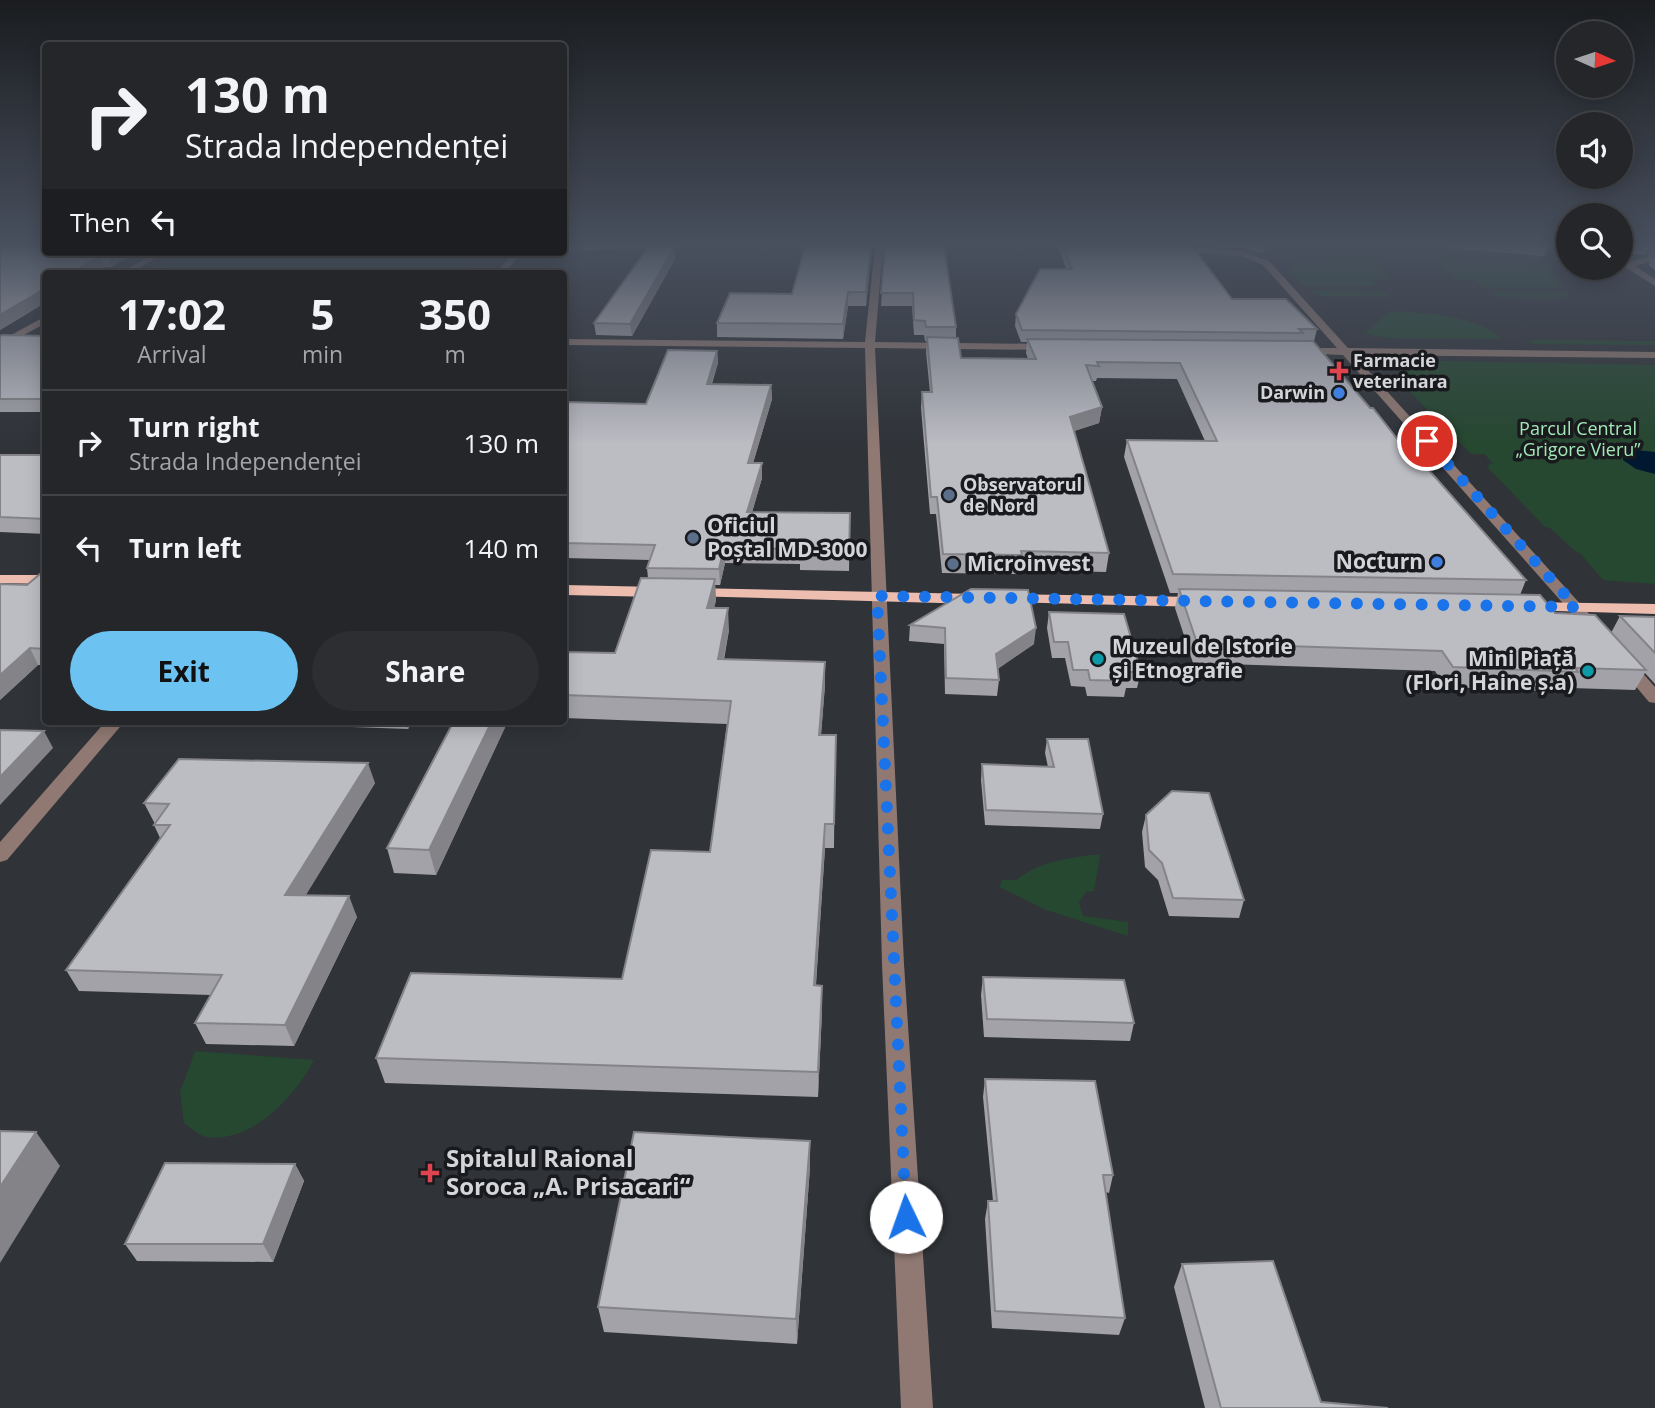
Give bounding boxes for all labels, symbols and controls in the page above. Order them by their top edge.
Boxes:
north arrow [1556,21,1633,98]
map controls [1556,21,1633,280]
text: 130 m [185,61,330,127]
icon: right [70,70,161,161]
button: sound [1556,112,1633,189]
text: Strada Independenței [185,124,508,167]
icon: left [145,203,183,241]
button: search [1556,203,1633,280]
text: Then [70,204,131,240]
text: 17:02 [118,285,226,342]
text: 5 [310,285,335,342]
text: 350 [419,285,491,342]
text: Arrival [137,338,207,370]
text: min [302,338,343,370]
text: m [444,338,466,370]
place label: Farmacie veterinara [1353,348,1448,393]
marker: Farmacie veterinara [1331,363,1347,379]
place label: Darwin [1260,380,1325,404]
marker: Darwin [1331,385,1347,401]
text: Turn right [129,409,260,445]
pin [1397,411,1457,471]
park label: Parcul Central „Grigore Vieru” [1515,416,1641,461]
icon: arrive [1408,422,1446,460]
icon: right [70,424,108,462]
text: 130 m [464,425,539,461]
text: Strada Independenței [129,445,361,477]
place label: Observatorul de Nord [963,472,1082,517]
marker: Observatorul de Nord [941,487,957,503]
place label: Oficiul Poștal MD-3000 [707,511,867,563]
icon: left [70,529,108,567]
text: Turn left [129,530,241,566]
text: 140 m [464,530,539,566]
marker: Oficiul Poștal MD-3000 [685,530,701,546]
place label: Nocturn [1336,547,1423,575]
place label: Microinvest [967,549,1091,577]
marker: Nocturn [1429,554,1445,570]
marker: Microinvest [945,556,961,572]
button: Exit [70,631,298,711]
button: Share [312,631,539,711]
place label: Muzeul de Istorie și Etnografie [1112,632,1293,684]
place label: Mini Piață (Flori, Haine ș.a) [1406,644,1574,696]
marker: Muzeul de Istorie și Etnografie [1090,651,1106,667]
marker: Mini Piață (Flori, Haine ș.a) [1580,663,1596,679]
place label: Spitalul Raional Soroca „A. Prisacari“ [446,1141,691,1202]
marker: Spitalul Raional Soroca „A. Prisacari“ [420,1163,440,1183]
position arrow [869,1180,943,1254]

